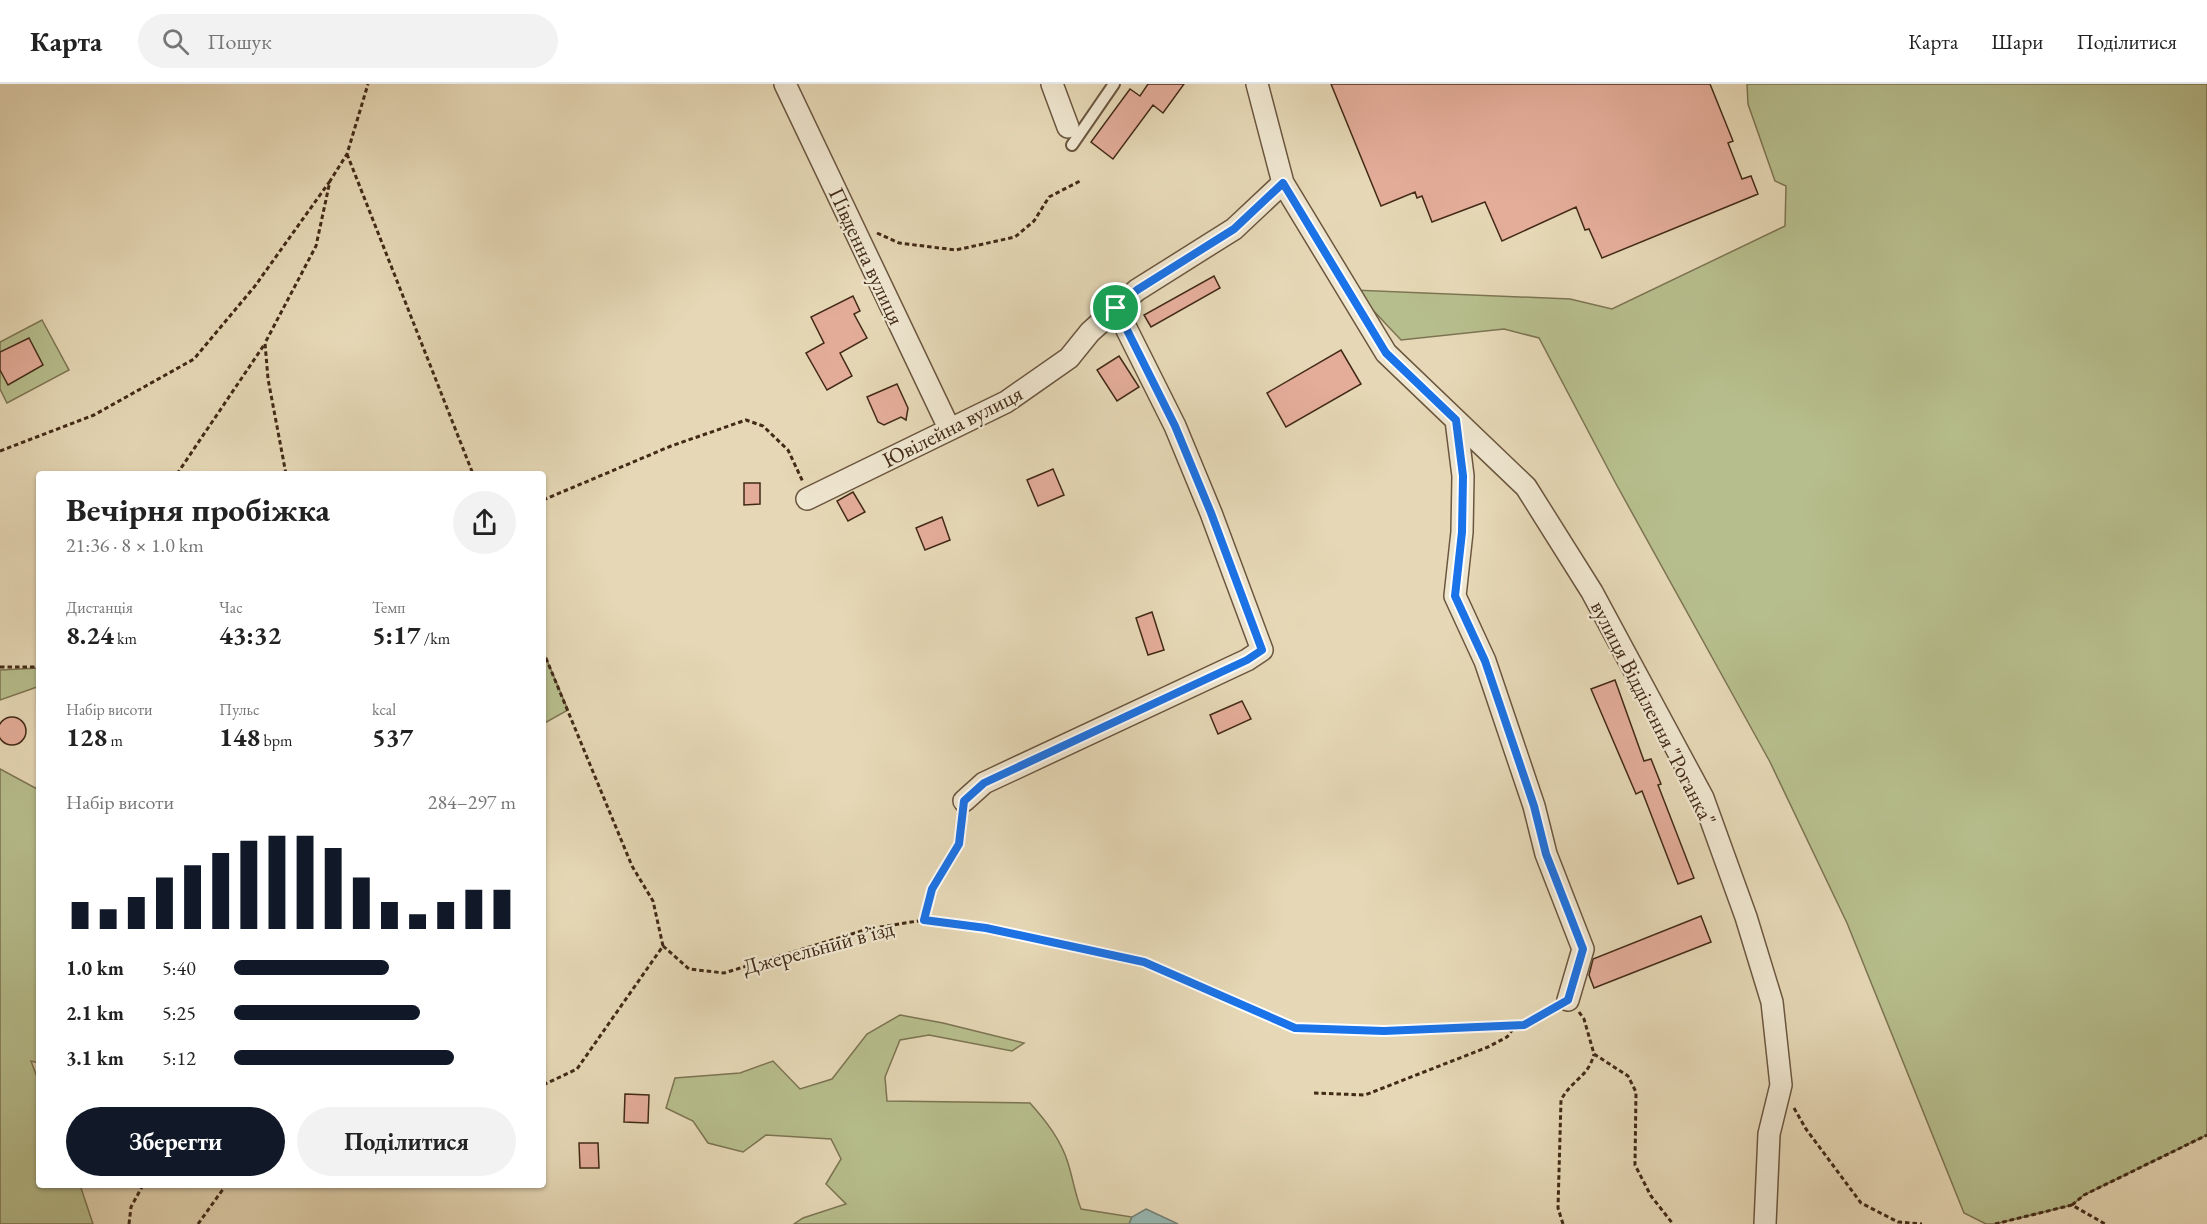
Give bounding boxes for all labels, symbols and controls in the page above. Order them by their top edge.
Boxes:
search box [138,14,558,68]
text: Карта [30,23,102,59]
icon: search [159,25,192,58]
text: Пошук [207,27,272,56]
text: Карта [1908,28,1958,55]
text: Шари [1991,28,2043,55]
text: Поділитися [2076,28,2177,55]
street label: Південна вулиця [822,183,911,330]
pin [1090,282,1141,333]
icon: arrive [1099,291,1132,324]
street label: Ювілейна вулиця [877,378,1028,474]
text: Вечірня пробіжка [66,488,330,531]
button: share [453,491,516,554]
text: 21:36 · 8 × 1.0 km [66,532,204,558]
street label: вулиця Відділення "Роганка" [1584,596,1723,831]
text: Дистанція [66,597,133,618]
text: Час [219,597,243,618]
text: Темп [372,597,405,618]
text: 8.24 [66,618,114,652]
text: 43:32 [219,618,281,652]
text: 5:17 [372,618,421,652]
text: km [114,628,137,649]
text: /km [421,628,450,649]
text: Набір висоти [66,699,152,720]
text: Пульс [219,699,260,720]
text: kcal [372,699,396,720]
text: 128 [66,720,107,754]
text: 148 [219,720,260,754]
text: 537 [372,720,413,754]
text: m [107,730,123,751]
text: bpm [260,730,292,751]
text: Набір висоти [66,789,174,815]
text: 284–297 m [428,789,516,815]
street label: Джерельний в’їзд [739,913,897,982]
text: 1.0 km [66,955,124,981]
text: 5:40 [162,955,196,981]
text: 2.1 km [66,1000,124,1026]
text: 5:25 [162,1000,196,1026]
text: 3.1 km [66,1045,124,1071]
text: 5:12 [162,1045,196,1071]
button: Зберегти [66,1107,285,1176]
button: Поділитися [297,1107,516,1176]

